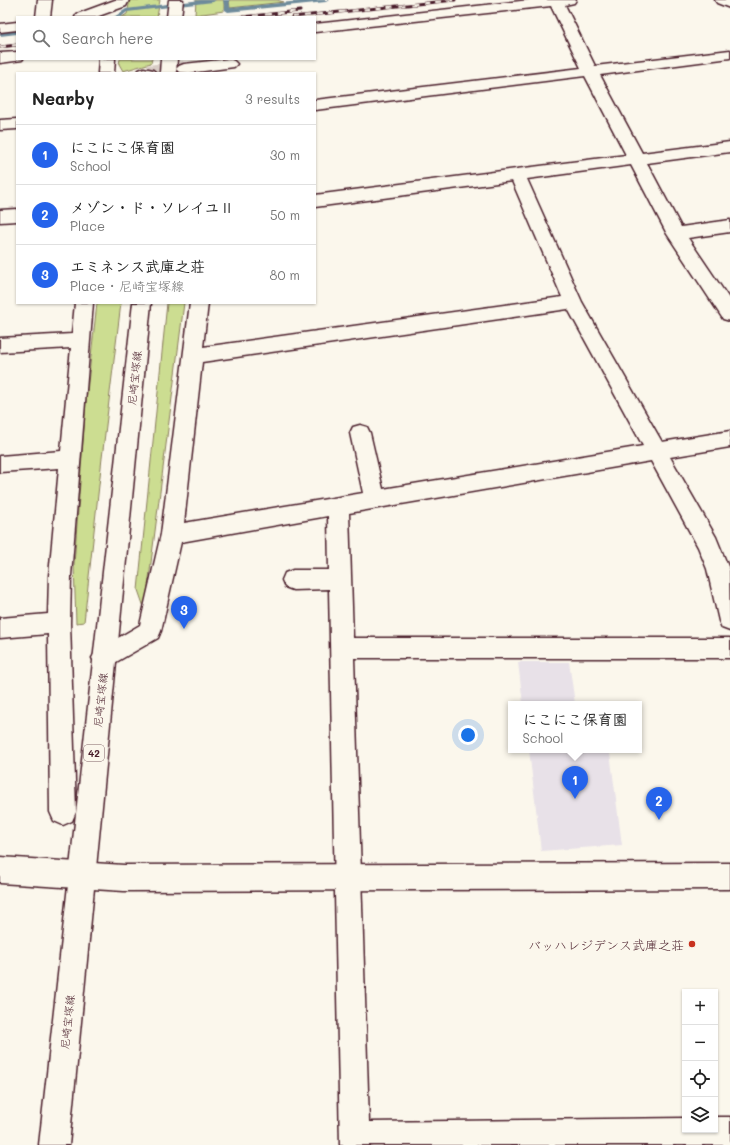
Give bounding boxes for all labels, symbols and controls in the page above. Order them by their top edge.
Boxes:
search box [16,16,316,60]
icon: search [30,27,52,49]
text: Search here [62,28,153,48]
text: Nearby [32,87,94,109]
text: 3 results [245,90,300,107]
text: にこにこ保育園 [70,137,175,157]
text: 1 [42,146,48,163]
text: 30 m [270,146,300,163]
text: School [70,157,111,174]
text: メゾン・ド・ソレイユⅡ [70,197,234,217]
text: 2 [41,206,49,223]
text: 50 m [270,206,300,223]
text: Place [70,217,105,234]
text: エミネンス武庫之荘 [70,256,205,276]
text: 3 [41,266,49,283]
text: 80 m [270,266,300,283]
text: Place · 尼崎宝塚線 [70,277,184,294]
street label: 尼崎宝塚線 [124,350,144,406]
pin: 3 [171,596,197,629]
street label: 尼崎宝塚線 [90,672,110,728]
popup [508,701,642,753]
text: にこにこ保育園 [522,709,628,729]
your location [458,725,478,745]
text: School [522,729,563,746]
road number: 42 [84,745,104,761]
pin: 1 [562,766,588,799]
pin: 2 [646,787,672,820]
place label: バッハレジデンス武庫之荘 [528,936,684,953]
marker: バッハレジデンス武庫之荘 [687,939,697,949]
map controls [682,989,718,1133]
button: + [682,989,718,1025]
street label: 尼崎宝塚線 [57,994,77,1050]
button: − [682,1025,718,1061]
button: locate [682,1061,718,1097]
button: layers [682,1097,718,1133]

